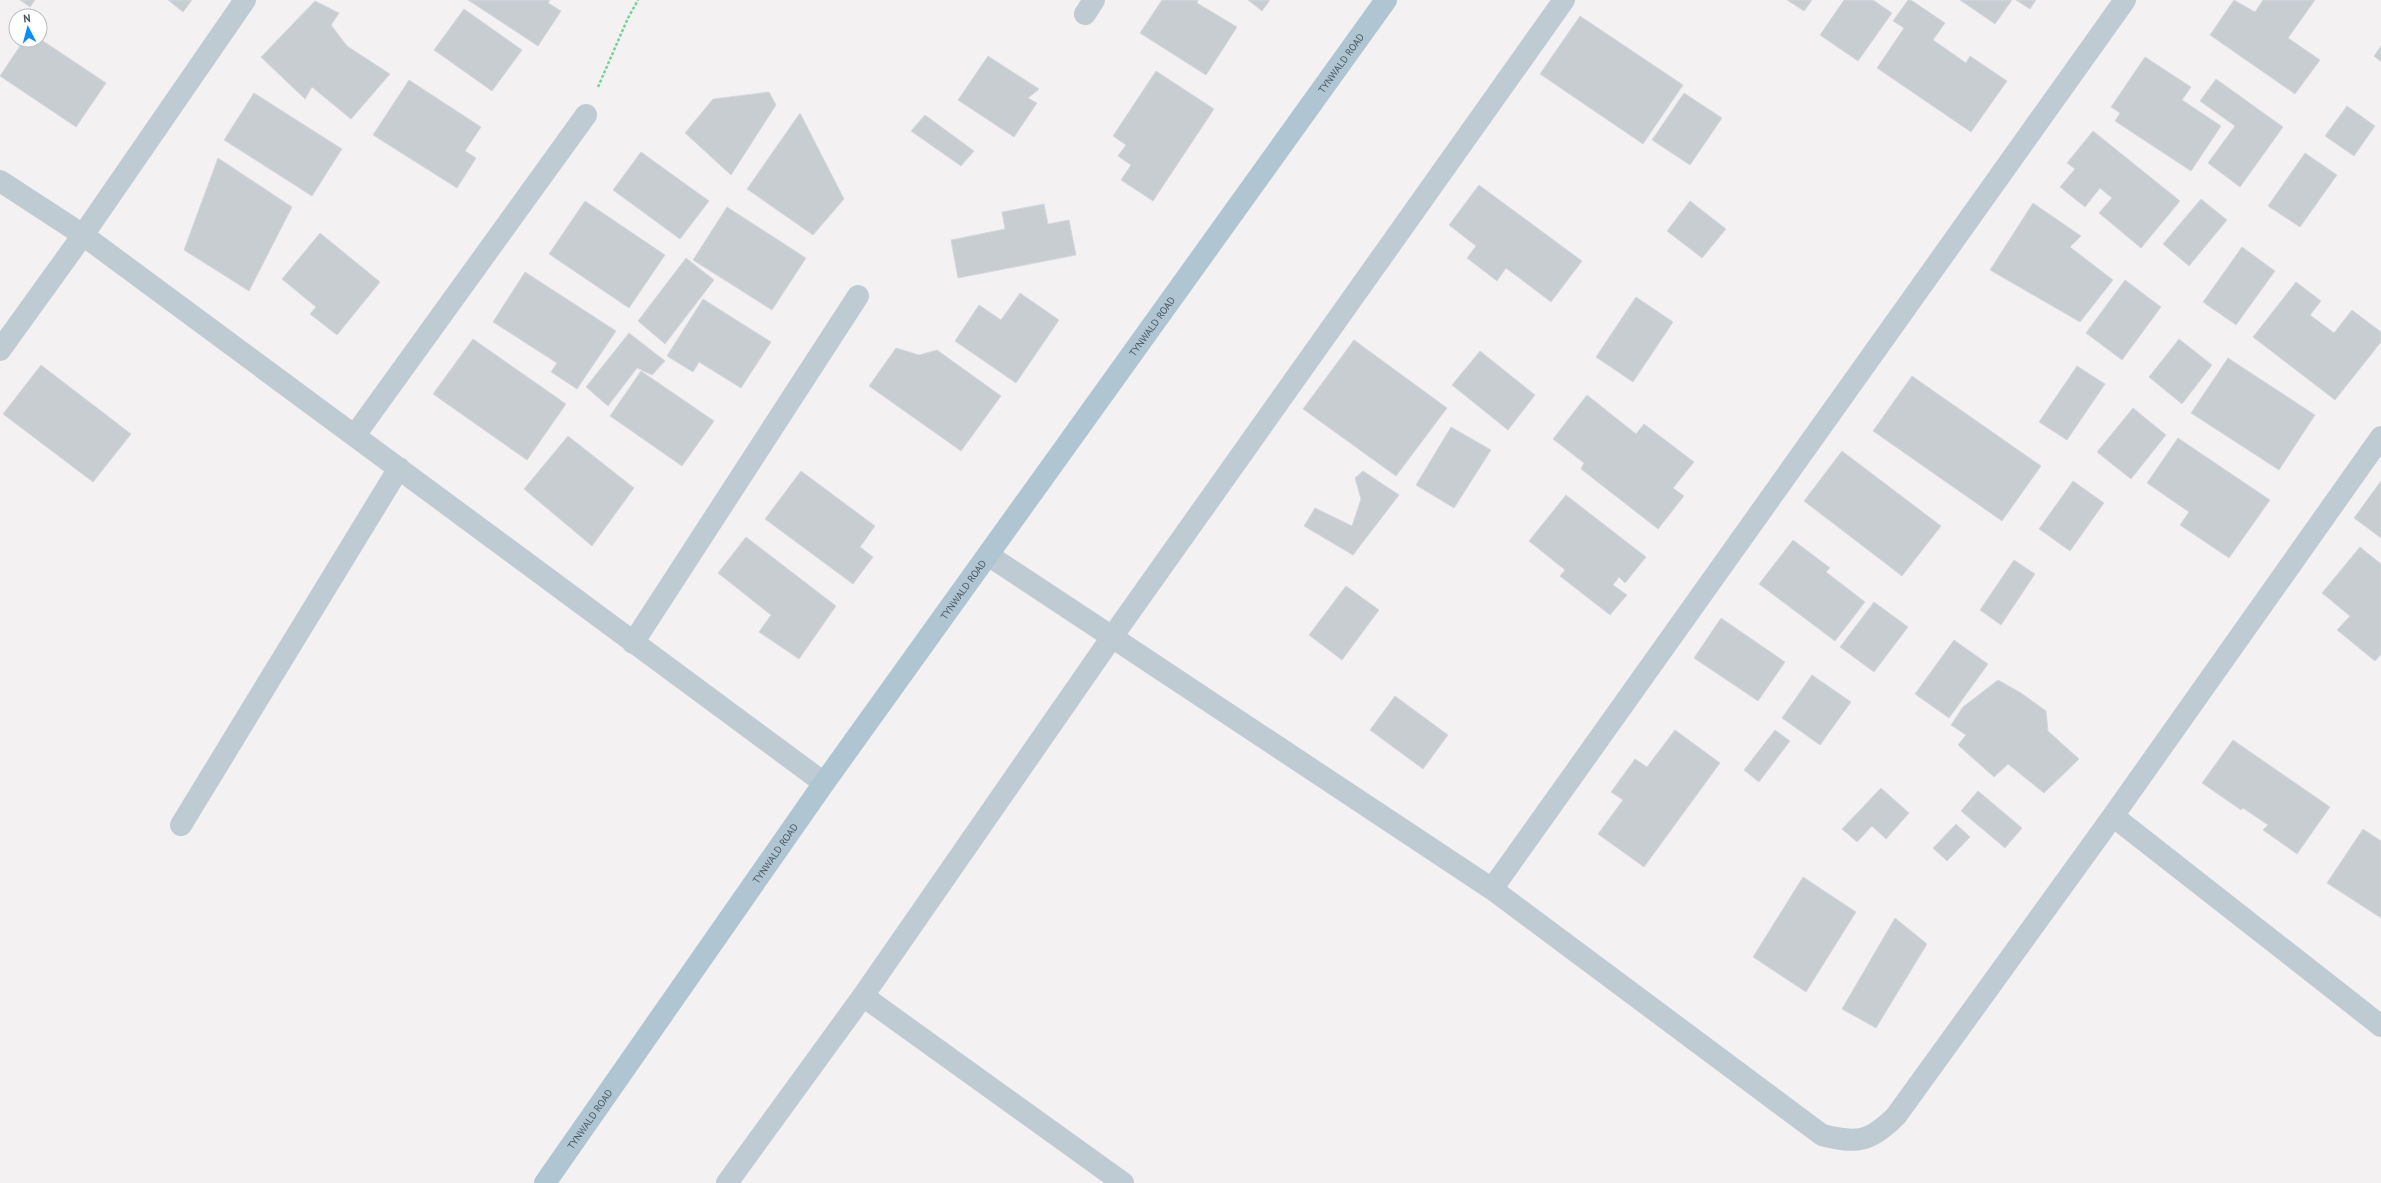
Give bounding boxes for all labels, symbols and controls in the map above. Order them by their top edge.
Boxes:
north arrow [8,8,48,48]
text: N [23,11,31,25]
street label: TYNWALD ROAD [1315,31,1367,95]
street label: TYNWALD ROAD [1126,294,1178,359]
street label: TYNWALD ROAD [937,557,989,622]
street label: TYNWALD ROAD [749,821,800,886]
street label: TYNWALD ROAD [564,1086,615,1152]

